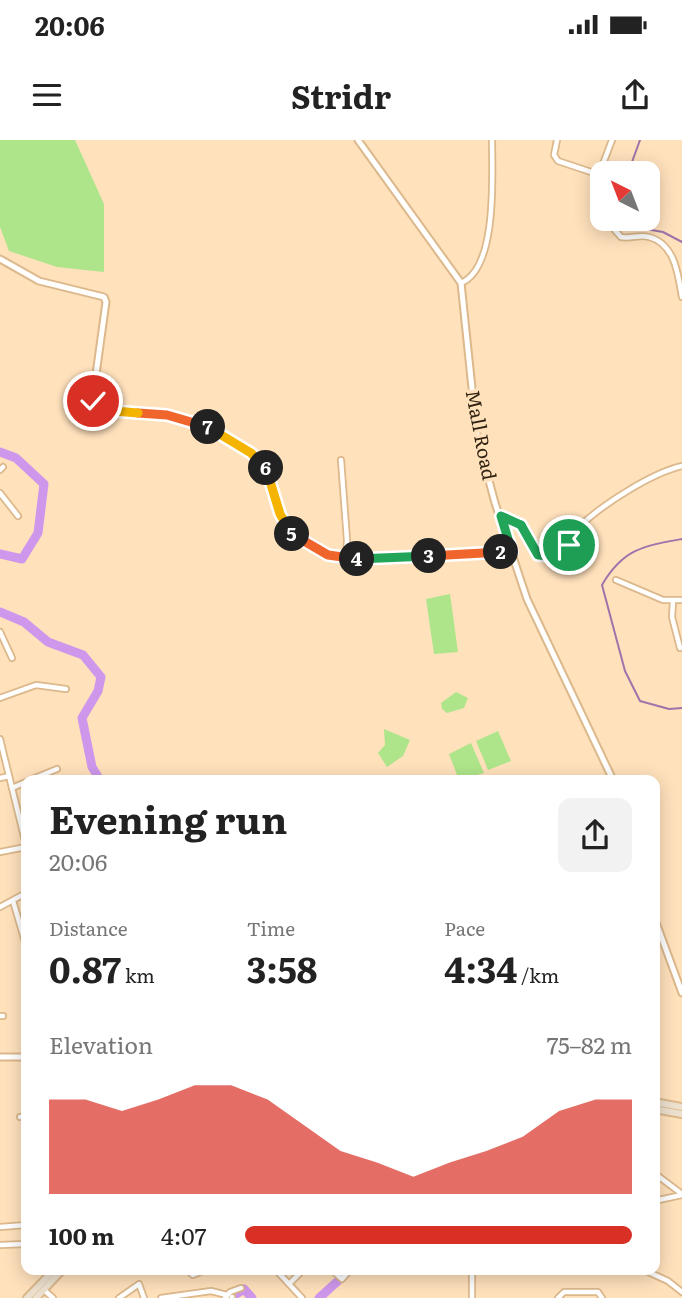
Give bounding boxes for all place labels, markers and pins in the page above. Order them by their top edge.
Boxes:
pin [63,371,123,431]
pin: 7 [190,410,226,444]
pin: 6 [248,450,284,486]
pin [539,515,599,575]
pin: 5 [274,516,310,552]
pin: 2 [484,534,518,570]
pin: 3 [412,538,446,574]
pin: 4 [340,542,374,576]

